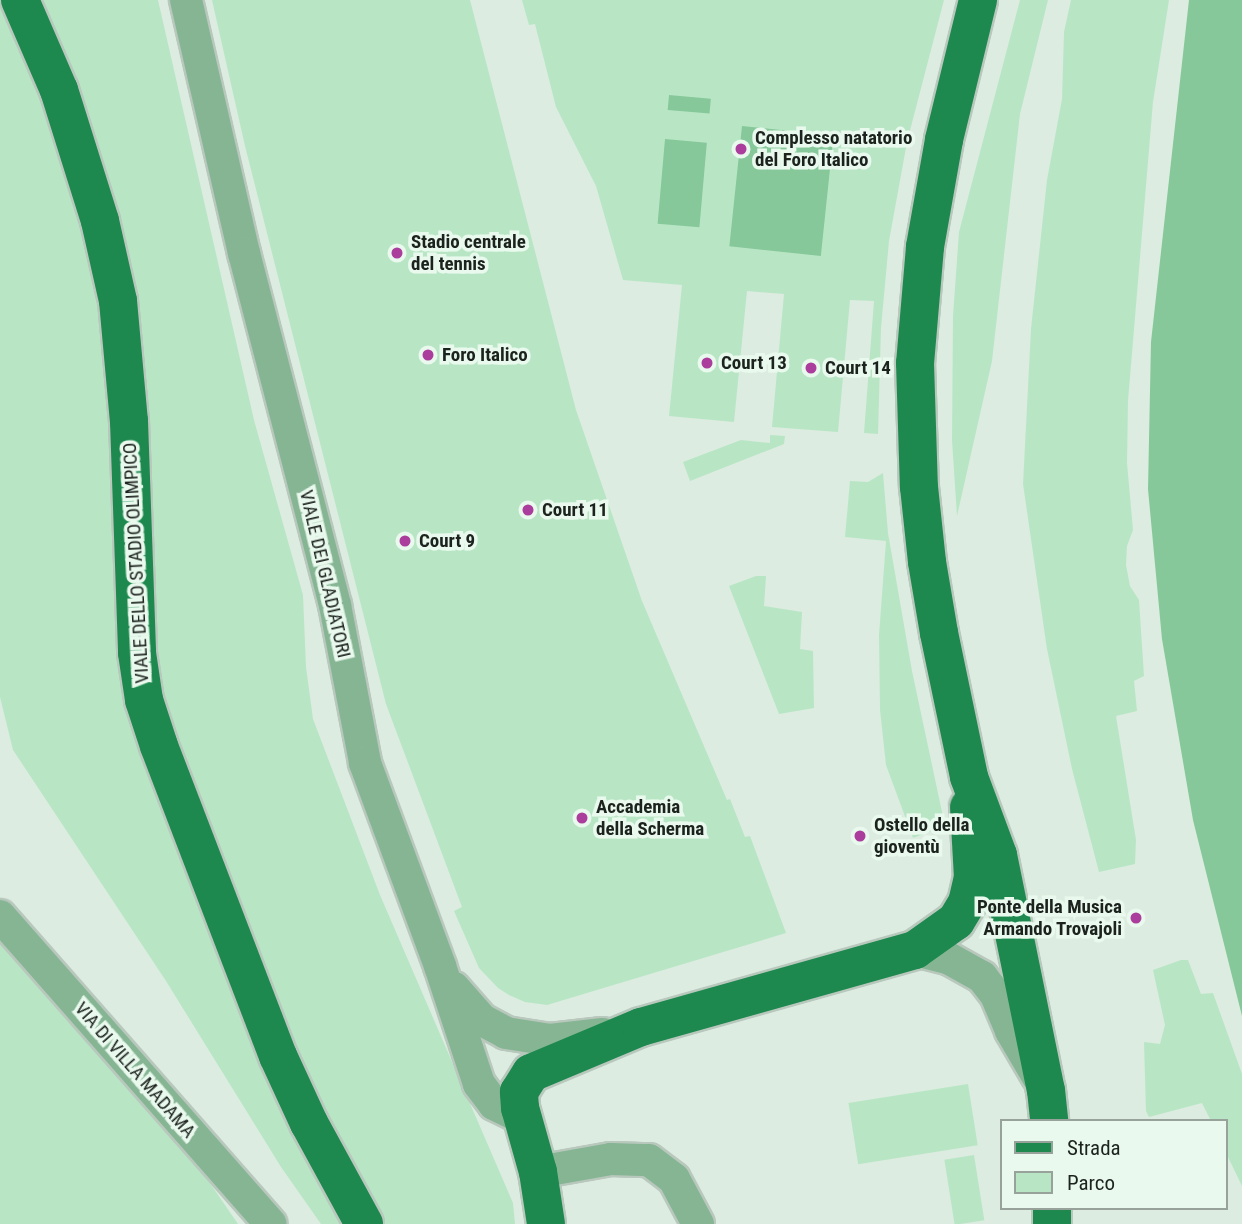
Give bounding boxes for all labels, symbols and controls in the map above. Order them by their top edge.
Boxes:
place label: Complesso natatorio del Foro Italico [755,127,912,171]
marker: Complesso natatorio del Foro Italico [733,141,749,157]
place label: Stadio centrale del tennis [411,231,526,275]
marker: Stadio centrale del tennis [389,245,405,261]
place label: Foro Italico [442,344,528,366]
marker: Foro Italico [420,347,436,363]
place label: Court 13 [721,352,787,374]
marker: Court 13 [699,355,715,371]
place label: Court 14 [825,357,891,379]
marker: Court 14 [803,360,819,376]
street label: VIALE DELLO STADIO OLIMPICO [118,442,154,684]
street label: VIALE DEI GLADIATORI [295,488,355,660]
place label: Court 11 [542,499,608,521]
marker: Court 11 [520,502,536,518]
place label: Court 9 [419,530,475,552]
marker: Court 9 [397,533,413,549]
place label: Accademia della Scherma [596,796,704,840]
marker: Accademia della Scherma [574,810,590,826]
place label: Ostello della gioventù [874,814,969,858]
marker: Ostello della gioventù [852,828,868,844]
place label: Ponte della Musica Armando Trovajoli [977,896,1122,940]
marker: Ponte della Musica Armando Trovajoli [1128,910,1144,926]
street label: VIA DI VILLA MADAMA [70,997,200,1143]
legend [1000,1119,1228,1210]
text: Strada [1067,1136,1121,1160]
text: Parco [1067,1171,1115,1195]

